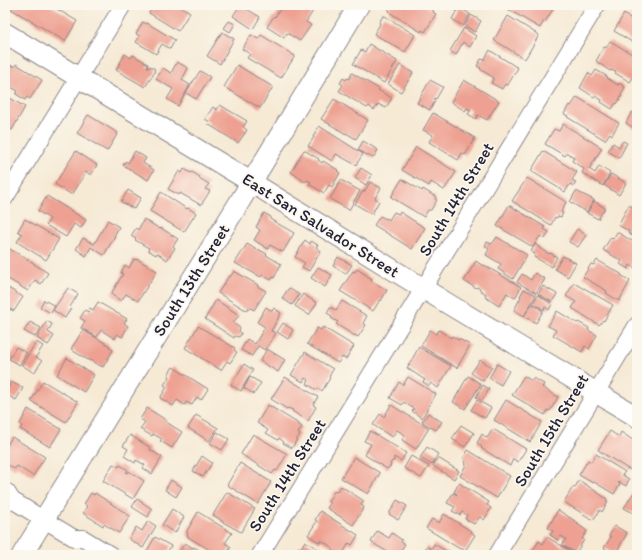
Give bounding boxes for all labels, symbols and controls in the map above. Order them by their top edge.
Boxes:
street label: South 14th Street [414,138,498,260]
street label: East San Salvador Street [239,169,403,281]
street label: South 13th Street [149,220,233,340]
street label: South 15th Street [510,370,592,490]
street label: South 14th Street [244,415,330,535]

